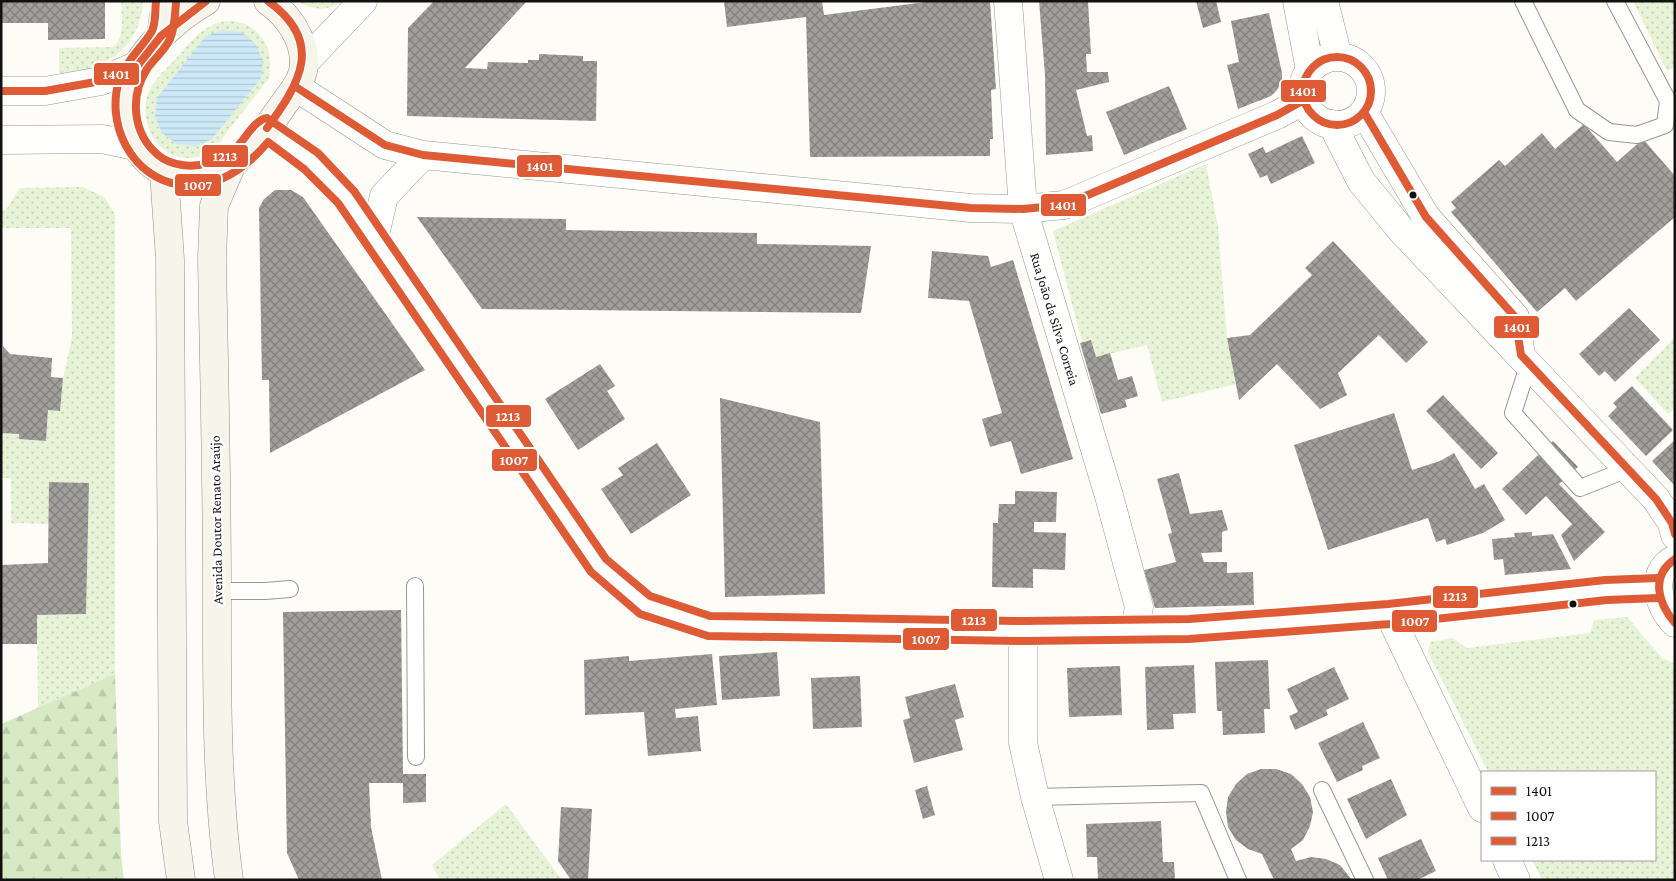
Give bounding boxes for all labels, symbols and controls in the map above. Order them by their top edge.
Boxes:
line badge: 1401 [93,62,140,86]
text: 1401 [103,66,129,82]
line badge: 1401 [1280,79,1327,103]
text: 1401 [1290,83,1316,99]
line badge: 1213 [201,144,249,168]
text: 1213 [213,148,237,164]
line badge: 1401 [516,154,563,178]
text: 1401 [527,158,553,174]
line badge: 1007 [174,173,222,197]
text: 1007 [184,177,213,193]
unlabelled marker [1408,190,1418,200]
line badge: 1401 [1040,193,1087,217]
text: 1401 [1050,197,1076,213]
street label: Rua João da Silva Correia [1027,251,1083,388]
line badge: 1401 [1493,315,1540,339]
text: 1401 [1504,319,1530,335]
line badge: 1213 [485,404,532,428]
text: 1213 [496,408,520,424]
street label: Avenida Doutor Renato Araújo [207,435,226,605]
line badge: 1007 [491,448,538,472]
text: 1007 [500,452,529,468]
line badge: 1213 [1432,585,1479,609]
text: 1213 [1443,588,1467,604]
unlabelled marker [1568,599,1578,609]
line badge: 1213 [950,608,998,632]
line badge: 1007 [1391,609,1438,633]
text: 1213 [962,612,986,628]
text: 1007 [1401,613,1430,629]
line badge: 1007 [902,627,950,651]
text: 1007 [912,631,941,647]
legend [1481,771,1656,861]
text: 1401 [1526,783,1552,799]
text: 1007 [1526,808,1555,824]
text: 1213 [1526,833,1550,849]

